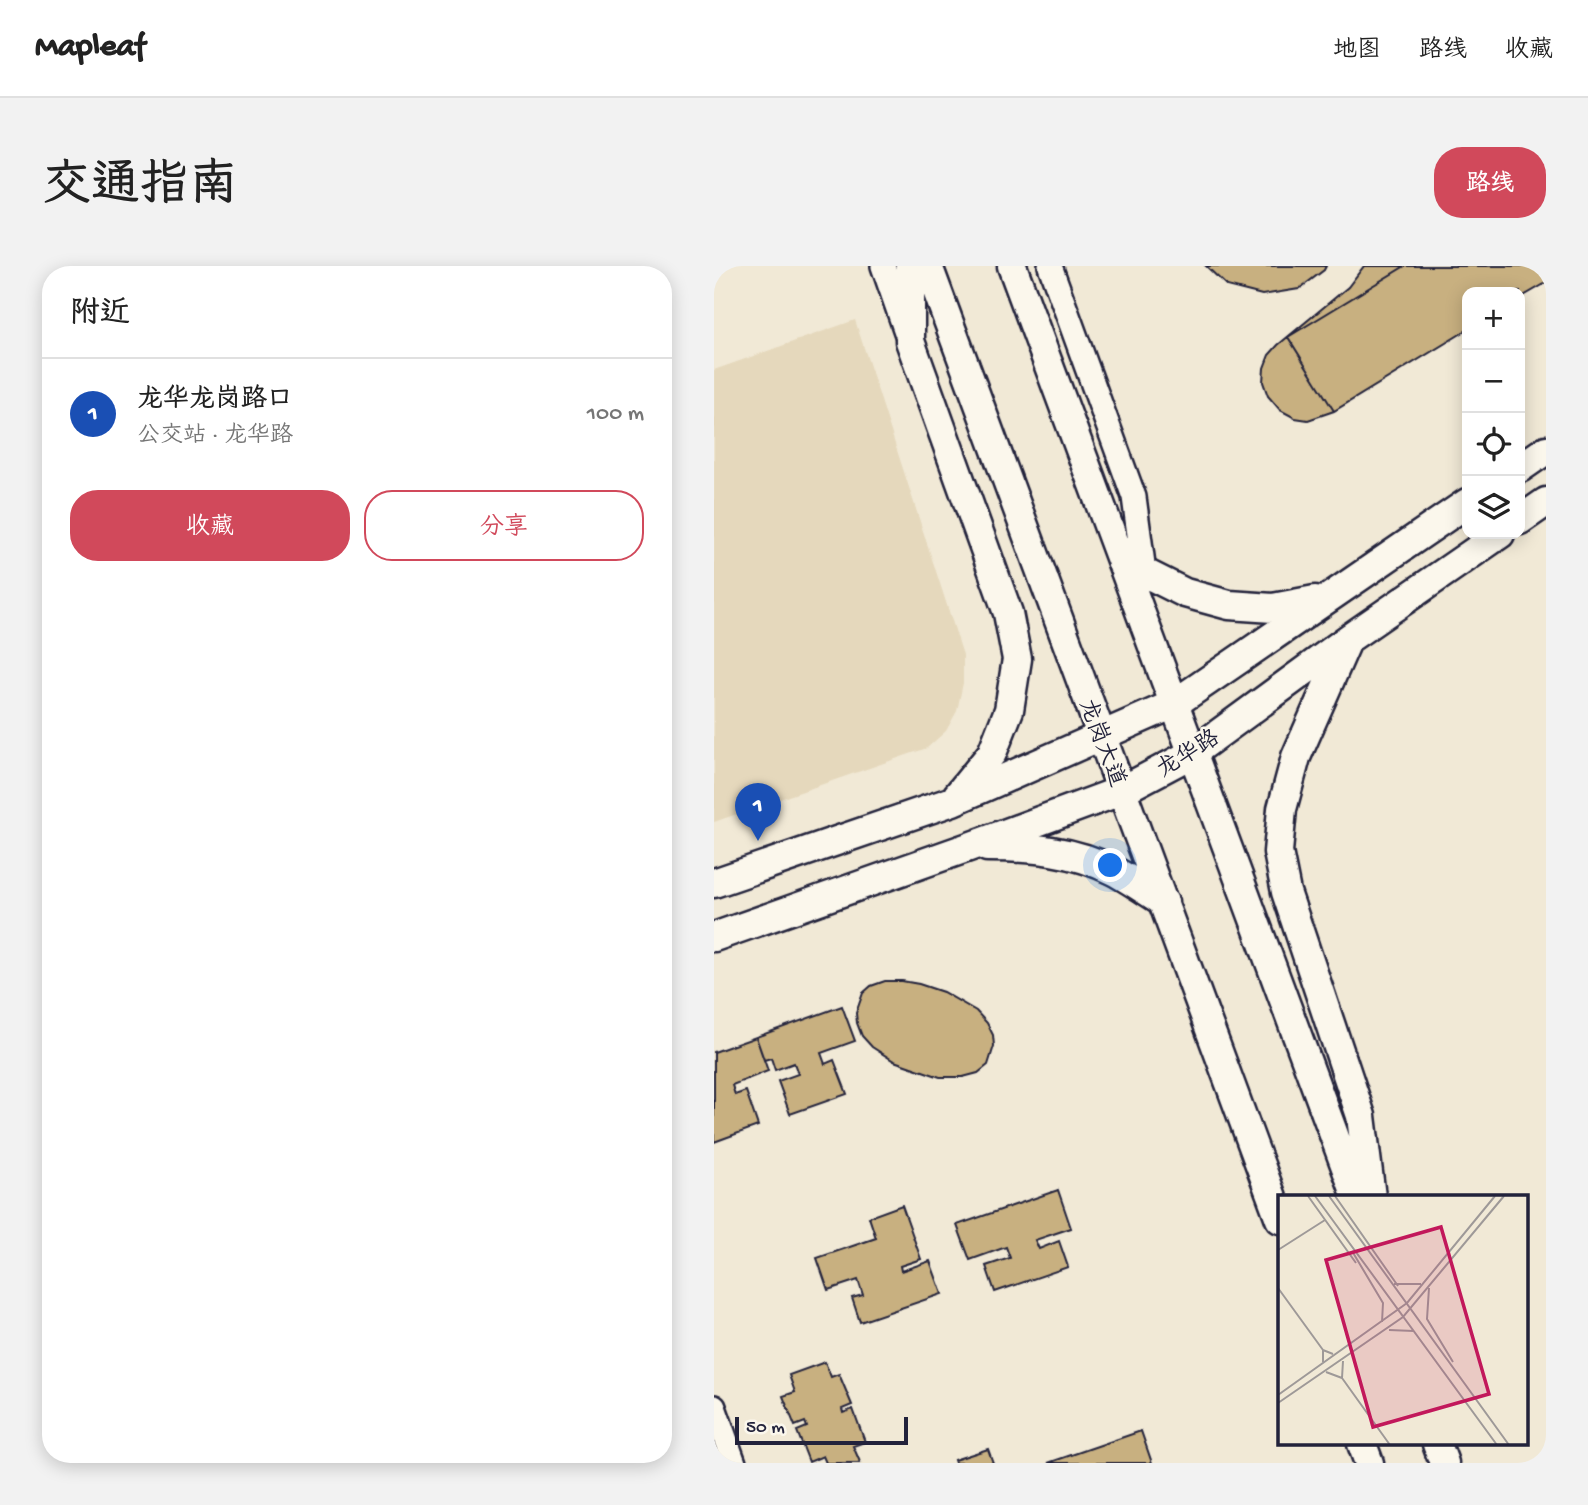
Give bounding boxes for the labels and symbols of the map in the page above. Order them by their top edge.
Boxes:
street label: 龙岗大道 [1072,695,1132,791]
street label: 龙华路 [1152,724,1225,785]
pin: 1 [735,783,781,841]
your location [1093,848,1127,882]
inset map [1278,1195,1528,1446]
scale bar [735,1414,908,1446]

